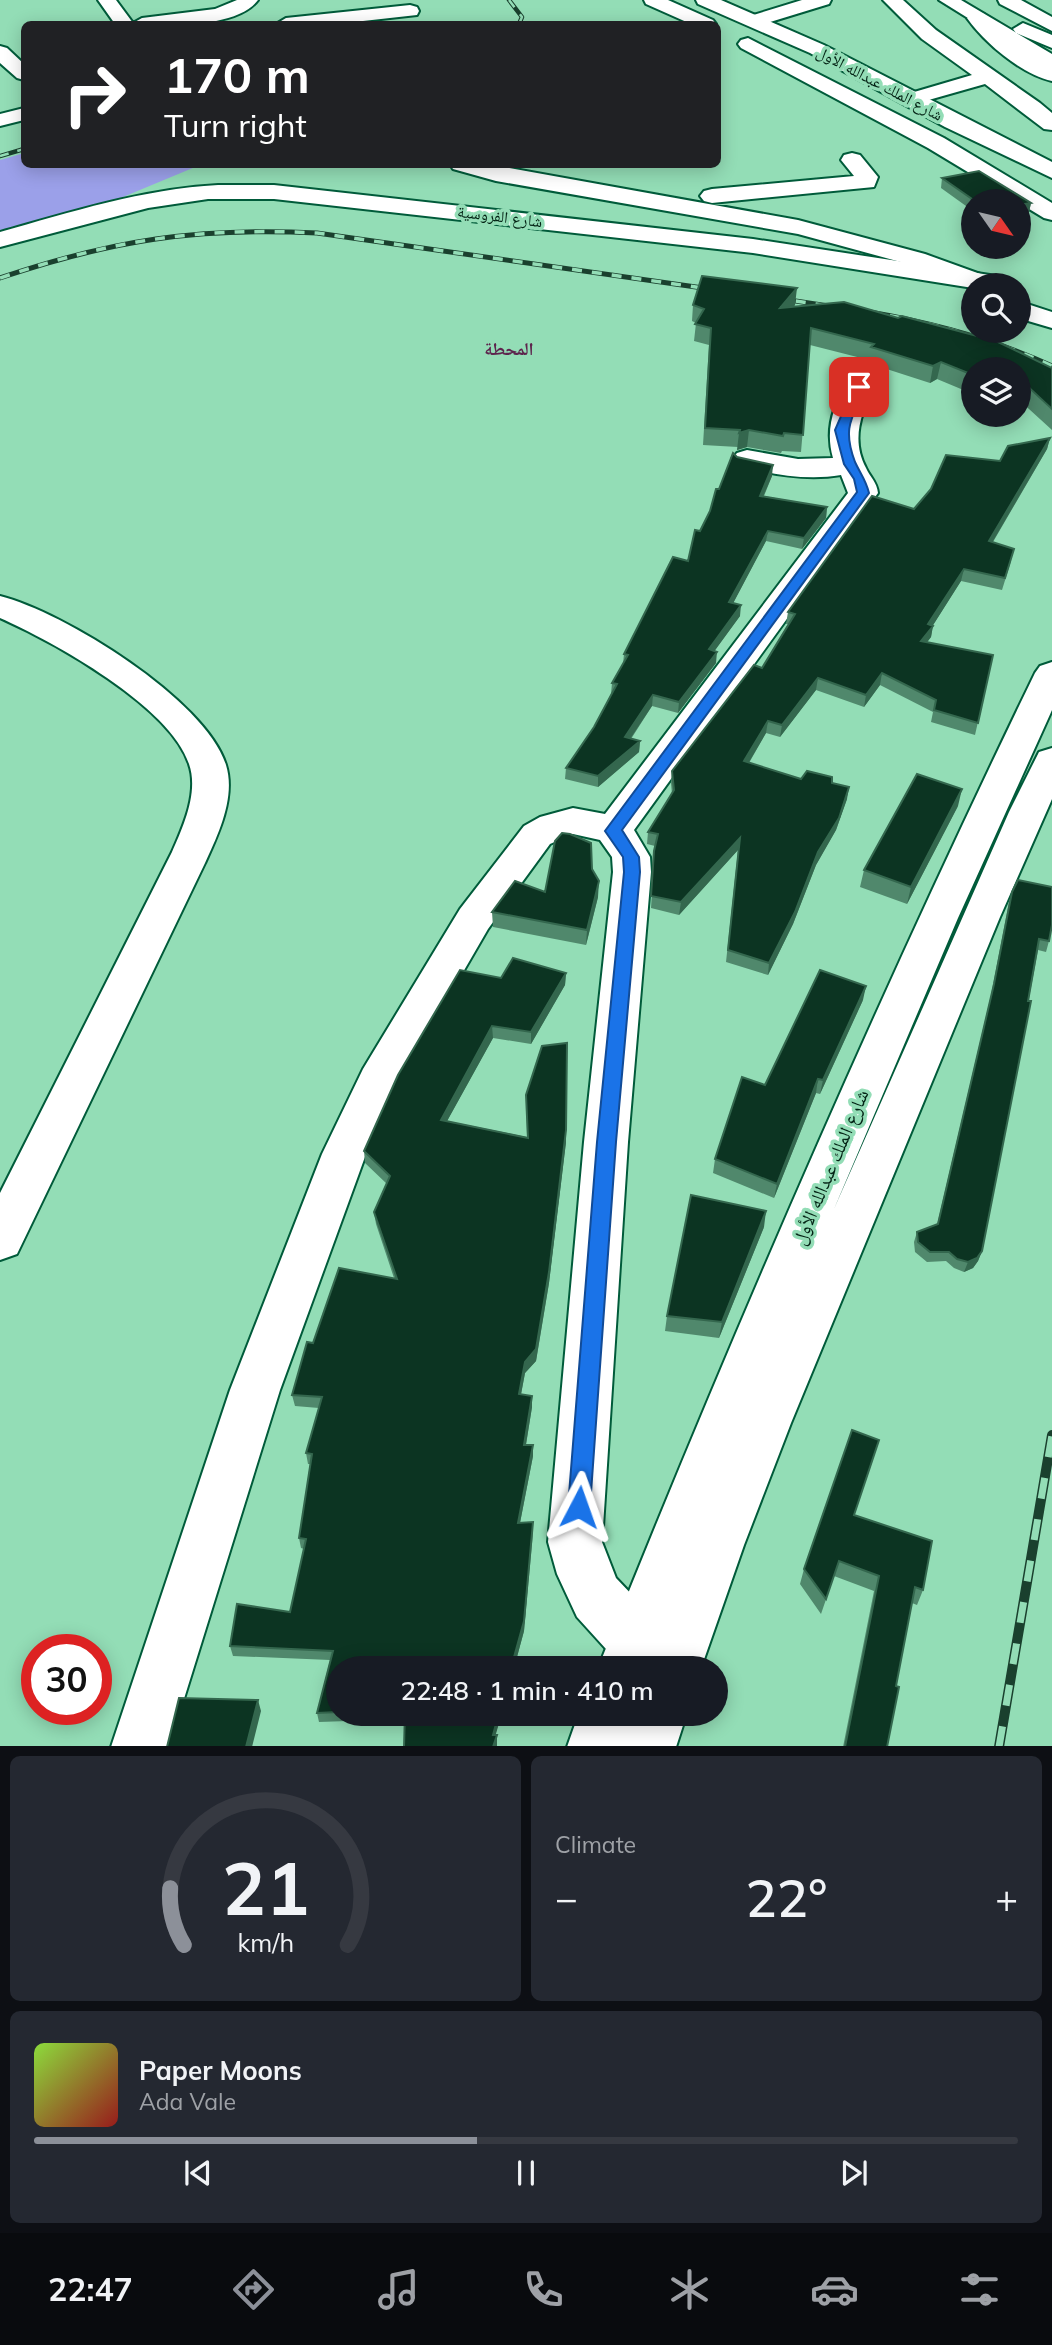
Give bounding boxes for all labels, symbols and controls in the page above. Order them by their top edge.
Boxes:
street label: شارع الملك عبدالله الأول [813,41,947,126]
text: 170 m [164,44,310,105]
icon: right [49,49,140,140]
text: Turn right [164,105,307,145]
north arrow [961,189,1031,259]
map controls [961,189,1031,427]
street label: شارع الفروسية [456,201,544,232]
button: search [961,273,1031,343]
district label: المحطة [484,337,534,360]
pin [829,357,889,417]
button: layers [961,357,1031,427]
icon: arrive [840,368,878,406]
street label: شارع الملك عبدالله الأول [786,1086,874,1248]
position arrow [542,1470,616,1544]
speed limit sign: 30 [21,1634,112,1725]
text: 22:48 · 1 min · 410 m [400,1674,654,1707]
text: Climate [555,1830,636,1859]
text: 21 [222,1842,309,1933]
text: 22° [746,1865,827,1930]
text: − [555,1874,578,1922]
text: + [995,1874,1018,1922]
text: km/h [237,1926,294,1957]
text: Paper Moons [139,2054,302,2087]
text: Ada Vale [139,2087,236,2116]
icon: previous [179,2154,217,2192]
icon: pause [507,2154,545,2192]
icon: next [835,2154,873,2192]
icon: directions [229,2265,278,2314]
icon: music [374,2265,423,2314]
icon: phone [519,2265,568,2314]
icon: climate [665,2265,714,2314]
icon: car [810,2265,859,2314]
icon: filters [955,2265,1004,2314]
text: 22:47 [48,2269,133,2309]

